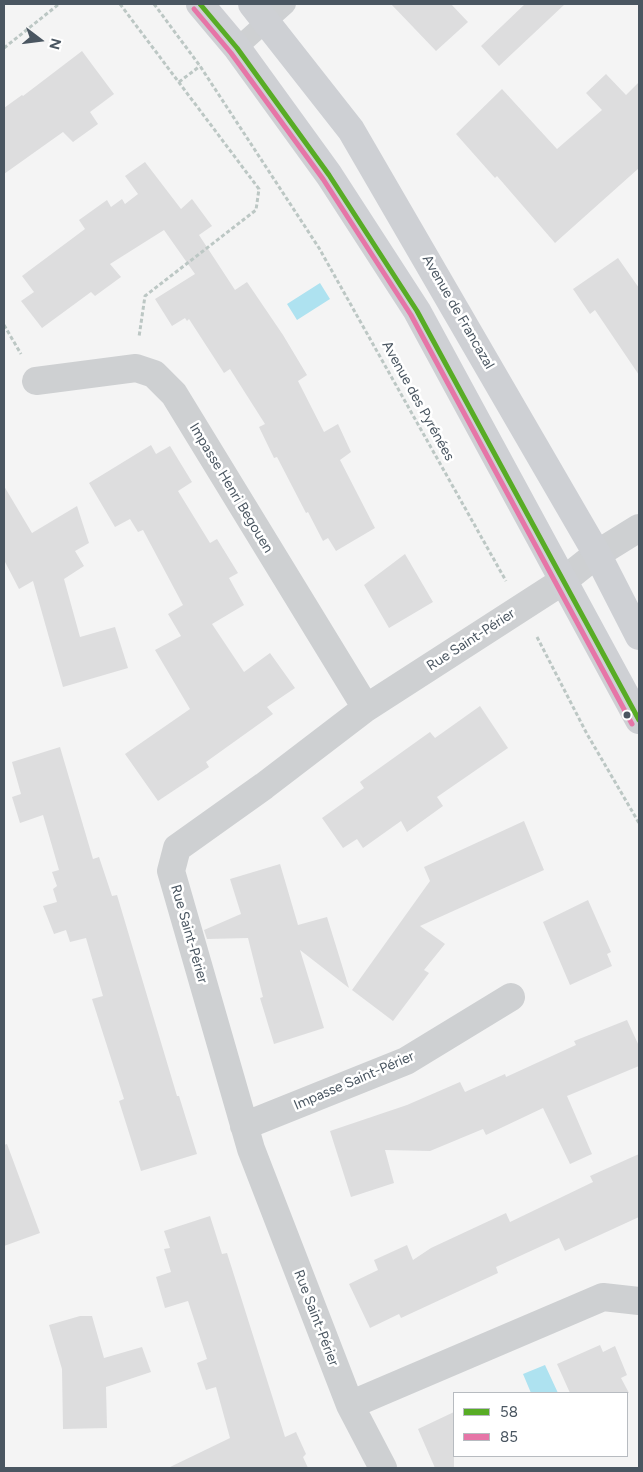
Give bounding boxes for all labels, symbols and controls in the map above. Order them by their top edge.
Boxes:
north arrow [15,15,65,65]
text: N [45,37,65,51]
street label: Avenue de Francazal [418,252,498,372]
street label: Avenue des Pyrénées [378,338,458,464]
street label: Impasse Henri Begouen [186,420,276,556]
street label: Rue Saint-Périer [424,605,518,675]
unlabelled marker [622,710,632,720]
street label: Rue Saint-Périer [167,883,211,985]
street label: Impasse Saint-Périer [291,1048,417,1114]
street label: Rue Saint-Périer [290,1268,342,1368]
legend [453,1392,628,1457]
text: 58 [500,1403,518,1421]
text: 85 [500,1428,518,1446]

